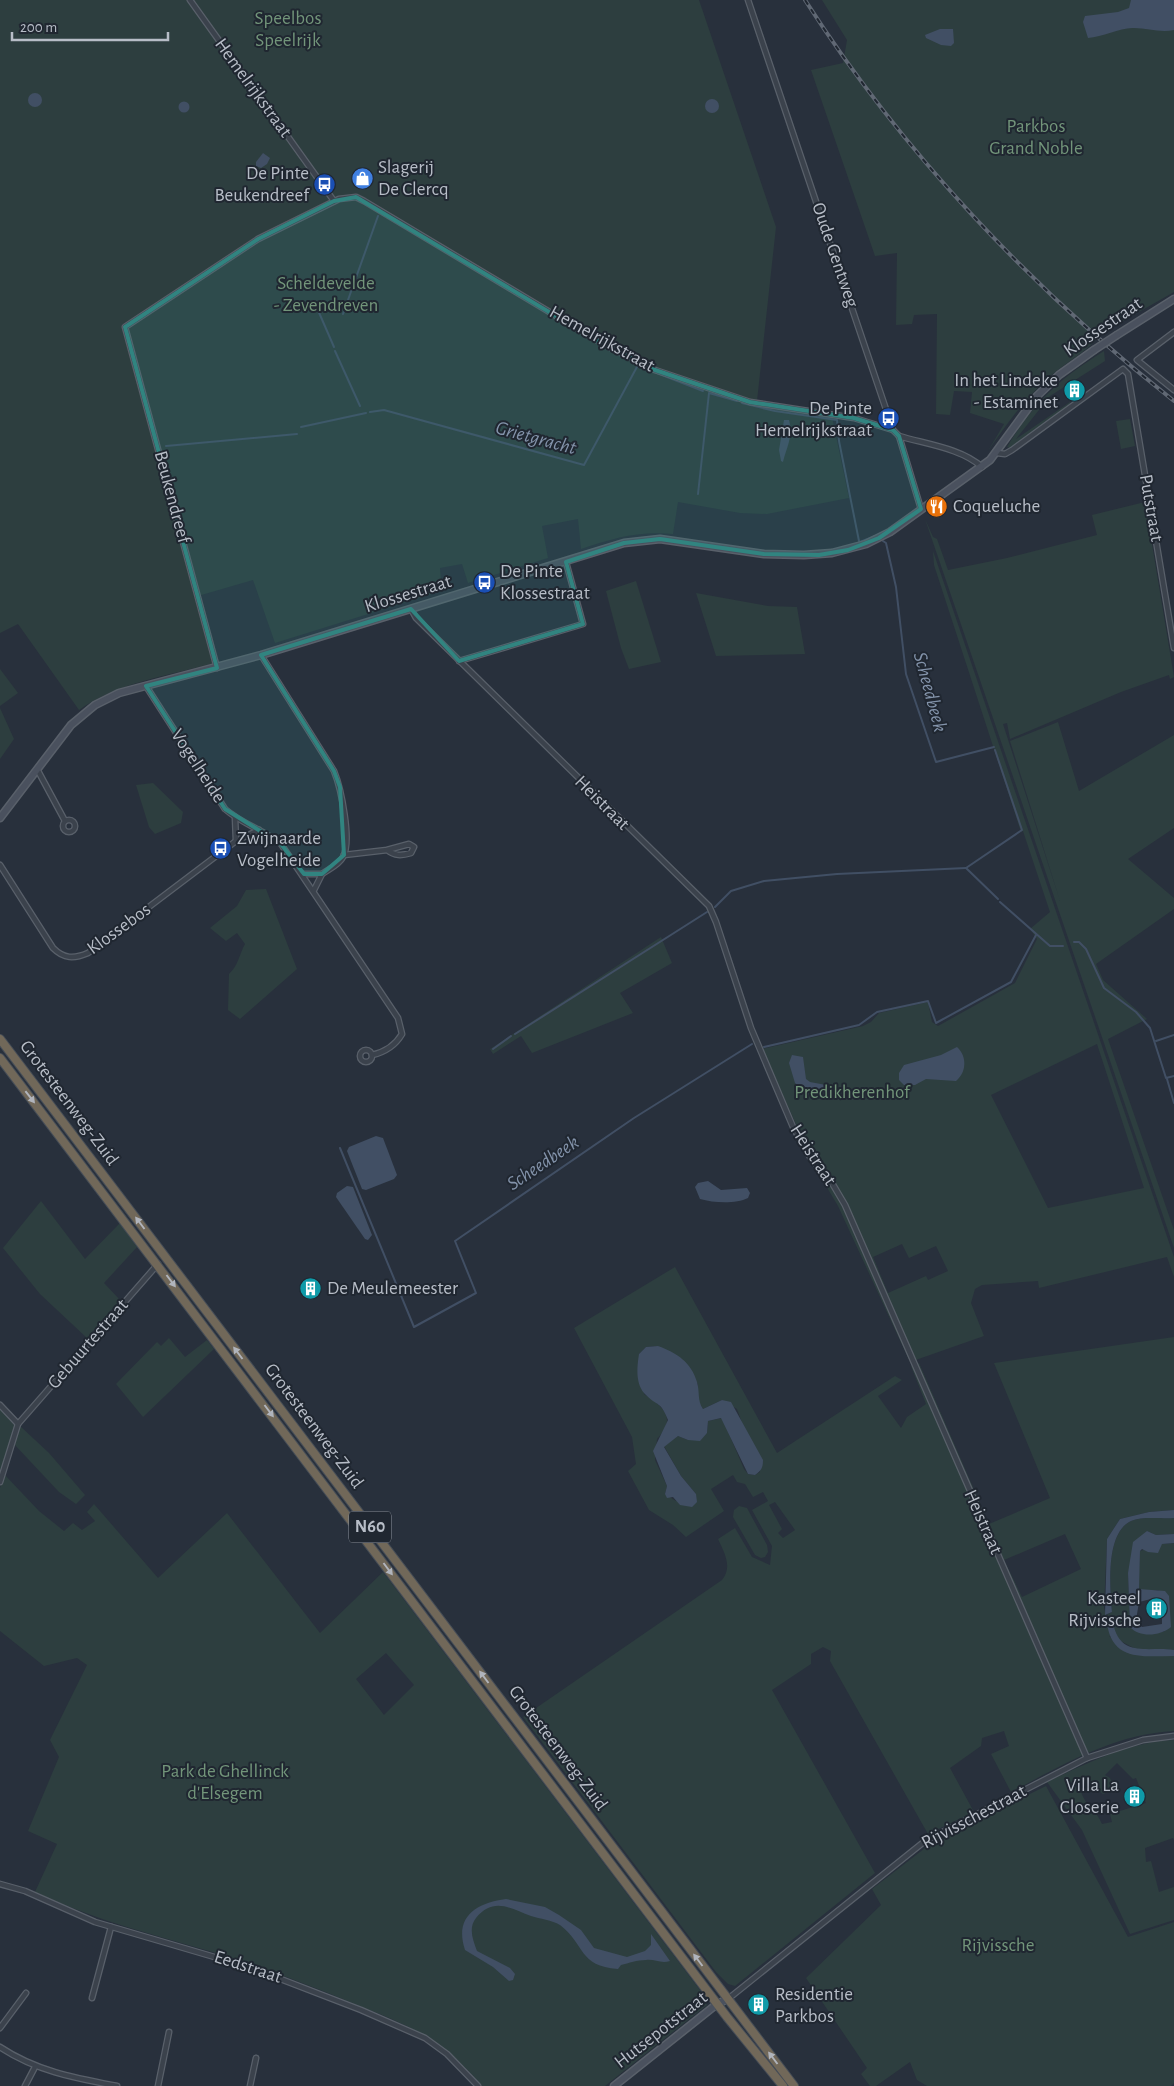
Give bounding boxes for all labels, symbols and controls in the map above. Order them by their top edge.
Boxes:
park label: Speelbos Speelrijk [255,9,321,50]
scale bar [12,10,169,42]
text: 200 m [20,20,57,35]
street label: Hemelrijkstraat [211,35,295,141]
park label: Parkbos Grand Noble [989,117,1083,158]
place label: Slagerij De Clercq [378,158,449,199]
place label: De Pinte Beukendreef [214,164,310,205]
shop icon: Slagerij De Clercq [350,166,374,190]
bus stop icon: De Pinte Beukendreef [313,172,337,196]
street label: Oude Gentweg [808,200,862,311]
park label: Scheldevelde - Zevendreven [274,274,378,315]
street label: Klossestraat [1060,294,1146,360]
street label: Hemelrijkstraat [546,302,658,376]
place label: In het Lindeke - Estaminet [954,371,1058,412]
building icon: In het Lindeke - Estaminet [1062,379,1086,403]
place label: De Pinte Hemelrijkstraat [755,399,872,440]
bus stop icon: De Pinte Hemelrijkstraat [876,407,900,431]
water label: Grietgracht [493,418,579,458]
street label: Beukendreef [151,449,194,546]
street label: Putstraat [1136,473,1166,543]
restaurant icon: Coqueluche [925,494,949,518]
place label: Coqueluche [953,497,1040,516]
place label: De Pinte Klossestraat [500,562,590,603]
bus stop icon: De Pinte Klossestraat [472,570,496,594]
street label: Klossestraat [362,572,454,616]
water label: Scheedbeek [910,650,950,734]
street label: Vogelheide [167,726,229,806]
street label: Heistraat [571,772,633,834]
place label: Zwijnaarde Vogelheide [237,829,321,870]
bus stop icon: Zwijnaarde Vogelheide [209,837,233,861]
street label: Klossebos [84,900,154,958]
street label: Grotesteenweg-Zuid [16,1037,122,1169]
park label: Predikherenhof [794,1083,911,1102]
one-way arrow [24,1090,35,1103]
street label: Heistraat [786,1121,840,1189]
water label: Scheedbeek [503,1132,583,1194]
one-way arrow [134,1217,145,1230]
one-way arrow [166,1274,176,1288]
building icon: De Meulemeester [299,1276,323,1300]
place label: De Meulemeester [327,1279,458,1298]
street label: Gebuurtestraat [44,1295,132,1393]
one-way arrow [233,1346,243,1359]
street label: Grotesteenweg-Zuid [261,1360,367,1492]
one-way arrow [264,1404,274,1418]
street label: Heistraat [960,1487,1006,1557]
road number: N60 [349,1511,391,1542]
one-way arrow [383,1562,393,1576]
place label: Kasteel Rijvissche [1068,1589,1141,1630]
building icon: Kasteel Rijvissche [1145,1597,1169,1621]
one-way arrow [479,1670,489,1684]
street label: Grotesteenweg-Zuid [505,1682,611,1814]
park label: Park de Ghellinck d'Elsegem [161,1762,289,1803]
place label: Villa La Closerie [1060,1776,1119,1817]
street label: Rijvisschestraat [919,1782,1029,1852]
building icon: Villa La Closerie [1123,1784,1147,1808]
park label: Rijvissche [962,1936,1034,1955]
street label: Eedstraat [212,1947,284,1987]
one-way arrow [693,1953,703,1967]
place label: Residentie Parkbos [775,1985,853,2026]
street label: Hutsepotstraat [611,1988,711,2072]
building icon: Residentie Parkbos [747,1993,771,2017]
one-way arrow [767,2052,778,2065]

